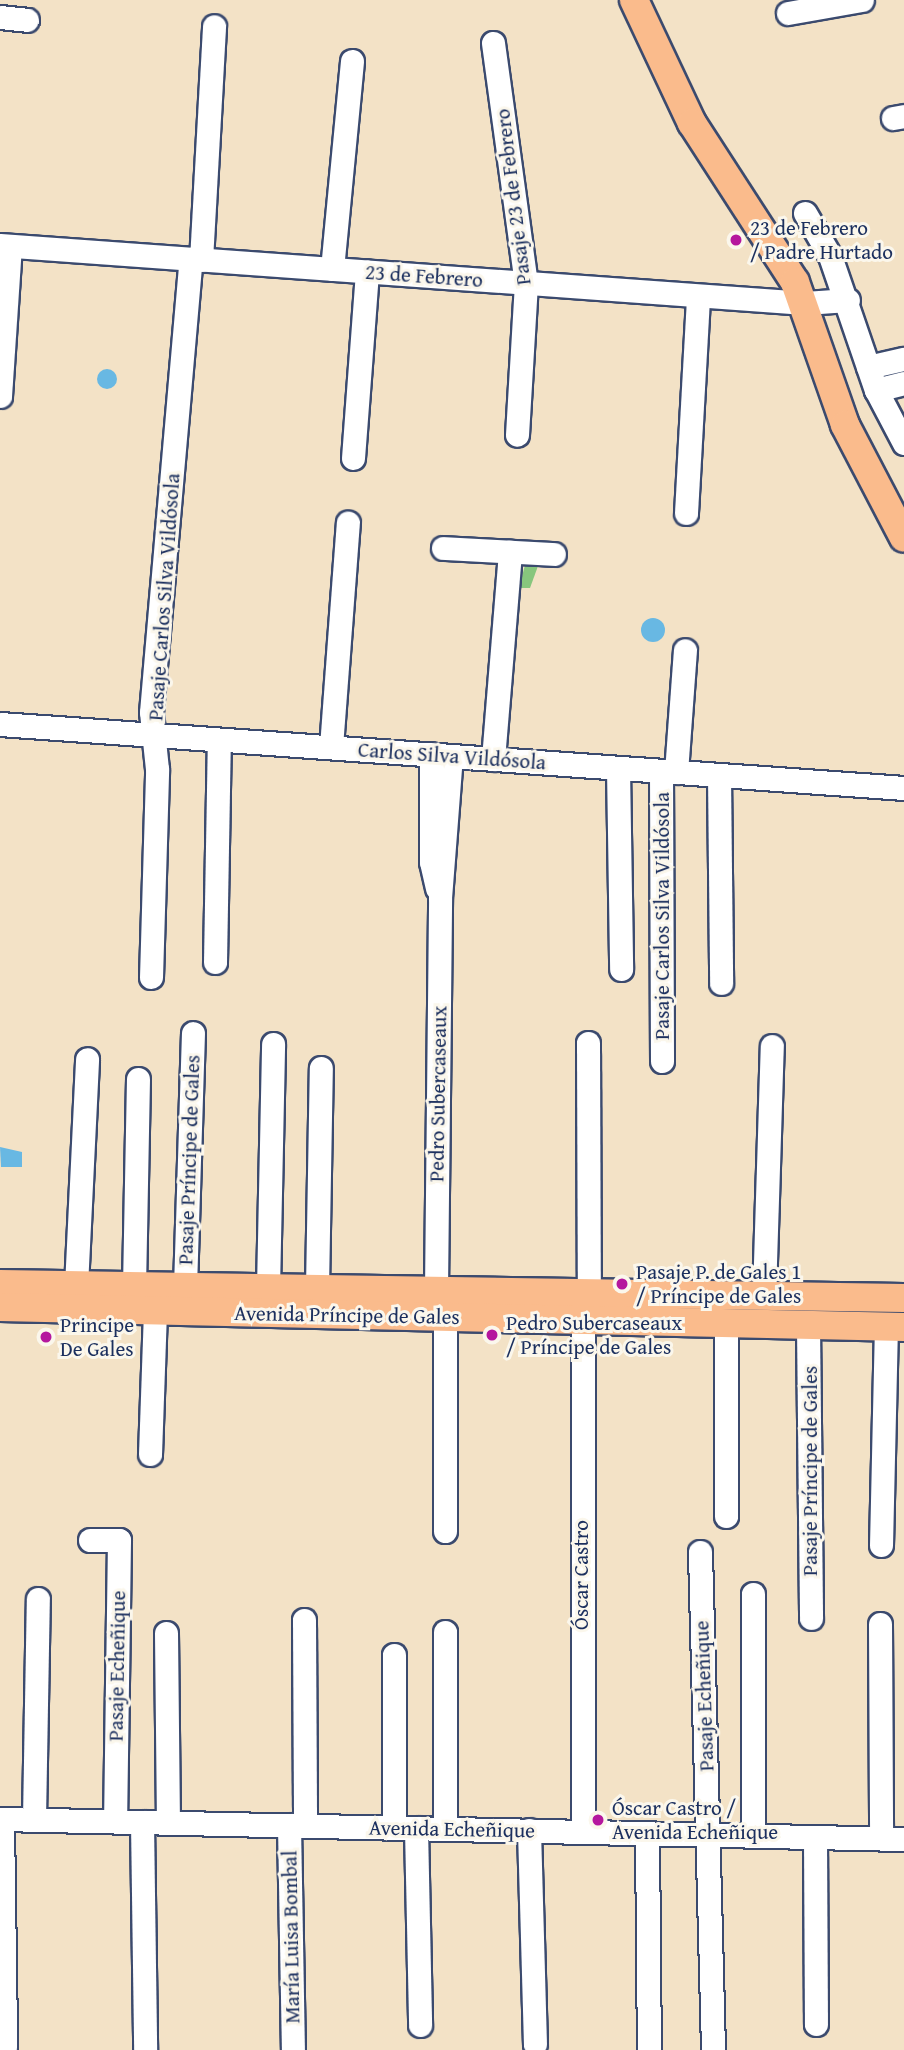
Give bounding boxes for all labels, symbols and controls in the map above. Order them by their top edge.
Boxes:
street label: Pasaje 23 de Febrero [490,107,536,287]
place label: 23 de Febrero / Padre Hurtado [750,215,893,265]
marker: 23 de Febrero / Padre Hurtado [728,232,744,248]
street label: 23 de Febrero [364,259,484,293]
street label: Pasaje Carlos Silva Vildósola [143,472,185,722]
street label: Carlos Silva Vildósola [357,737,547,775]
street label: Pasaje Carlos Silva Vildósola [649,792,675,1040]
street label: Pedro Subercaseaux [424,1006,452,1182]
street label: Pasaje Príncipe de Gales [173,1054,205,1266]
place label: Pasaje P. de Gales 1 / Príncipe de Gales [636,1259,801,1309]
marker: Pasaje P. de Gales 1 / Príncipe de Gales [614,1276,630,1292]
street label: Avenida Príncipe de Gales [234,1300,460,1330]
place label: Pedro Subercaseaux / Príncipe de Gales [506,1310,682,1360]
place label: Principe De Gales [60,1312,134,1362]
marker: Pedro Subercaseaux / Príncipe de Gales [484,1327,500,1343]
marker: Principe De Gales [38,1329,54,1345]
street label: Pasaje Príncipe de Gales [797,1366,823,1576]
street label: Óscar Castro [568,1520,594,1630]
street label: Pasaje Echeñique [103,1590,131,1742]
street label: Pasaje Echeñique [689,1620,719,1772]
place label: Óscar Castro / Avenida Echeñique [612,1795,778,1845]
marker: Óscar Castro / Avenida Echeñique [590,1812,606,1828]
street label: Avenida Echeñique [369,1815,535,1843]
street label: María Luisa Bombal [277,1850,305,2024]

